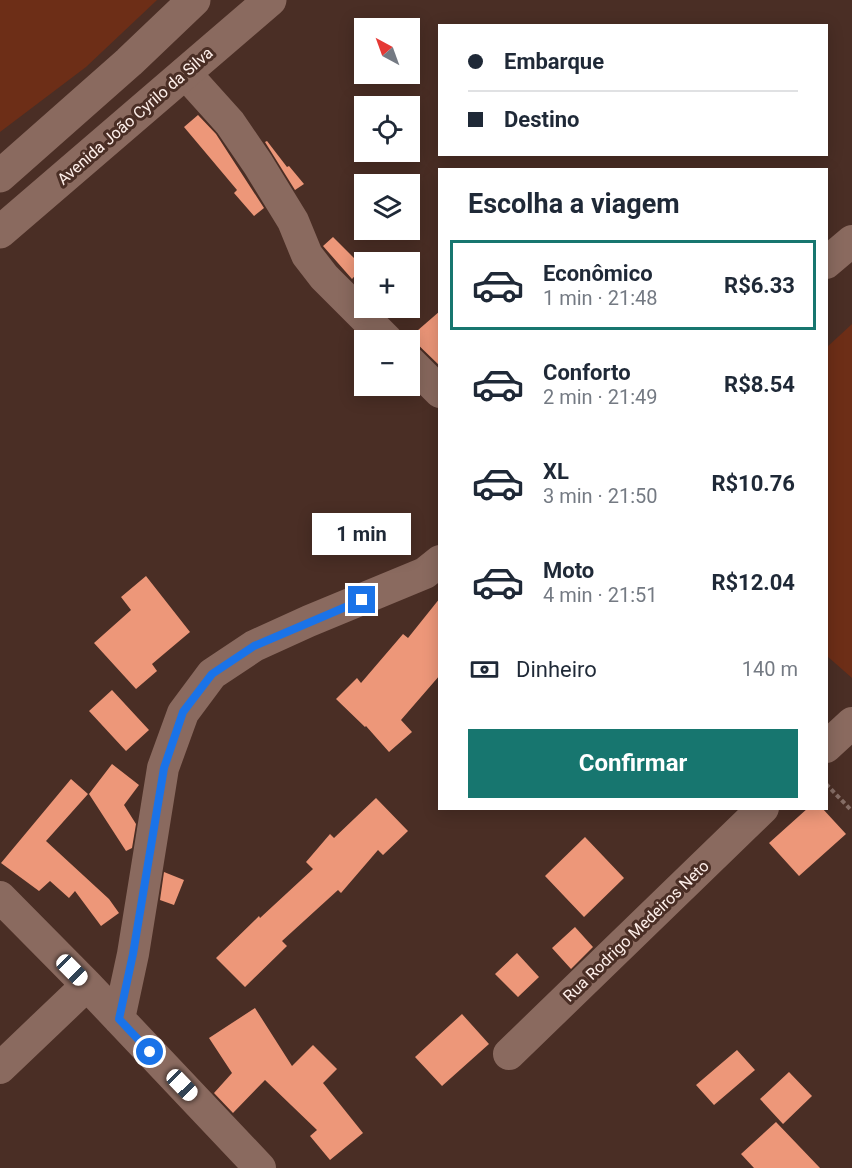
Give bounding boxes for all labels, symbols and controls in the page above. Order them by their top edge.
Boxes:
north arrow [354,18,420,84]
map controls [354,18,420,396]
street label: Avenida João Cyrilo da Silva [53,43,217,189]
text: Embarque [504,49,604,74]
button: locate [354,96,420,162]
text: Destino [504,107,580,132]
button: layers [354,174,420,240]
text: Escolha a viagem [468,188,680,220]
button: + [354,252,420,318]
icon: car [471,258,525,312]
text: Econômico [543,261,653,286]
text: R$6.33 [724,273,795,298]
text: 1 min · 21:48 [543,286,658,310]
button: − [354,330,420,396]
icon: car [471,357,525,411]
text: Conforto [543,360,631,385]
text: R$8.54 [724,372,795,397]
text: 2 min · 21:49 [543,385,658,409]
icon: car [471,456,525,510]
text: XL [543,459,569,484]
text: R$10.76 [711,471,795,496]
text: 3 min · 21:50 [543,484,658,508]
callout: 1 min [312,513,412,555]
text: 1 min [336,522,387,546]
icon: car [471,555,525,609]
text: Moto [543,558,594,583]
text: R$12.04 [711,570,795,595]
text: 4 min · 21:51 [543,583,658,607]
route end [348,586,375,613]
icon: cash [468,653,501,686]
text: Dinheiro [516,657,597,682]
text: 140 m [742,657,798,681]
button: Confirmar [468,729,798,798]
street label: Rua Rodrigo Medeiros Neto [559,856,713,1006]
car [53,951,91,989]
route start [136,1038,163,1065]
car [163,1066,201,1104]

